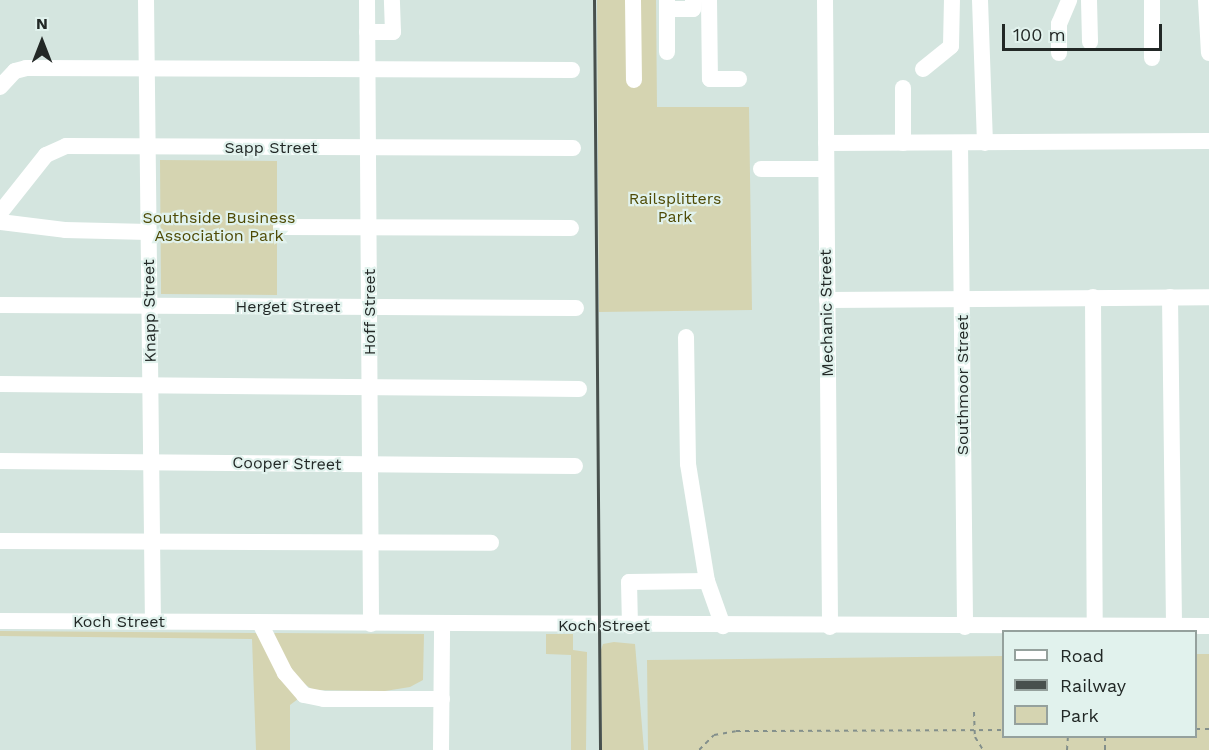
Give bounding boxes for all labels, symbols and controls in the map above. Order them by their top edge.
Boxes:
north arrow [12,12,72,72]
scale bar [1005,12,1166,50]
text: N [36,14,48,33]
text: 100 m [1013,24,1066,45]
street label: Sapp Street [225,138,317,158]
park label: Railsplitters Park [629,189,721,227]
park label: Southside Business Association Park [143,208,295,246]
street label: Mechanic Street [816,249,838,377]
street label: Knapp Street [140,259,160,363]
street label: Hoff Street [360,268,380,356]
street label: Herget Street [236,297,340,317]
street label: Southmoor Street [953,315,973,455]
street label: Cooper Street [232,453,342,475]
street label: Koch Street [73,612,165,632]
street label: Koch Street [558,616,650,636]
legend [1002,630,1197,738]
text: Road [1060,645,1104,666]
text: Railway [1060,675,1126,696]
text: Park [1060,705,1099,726]

